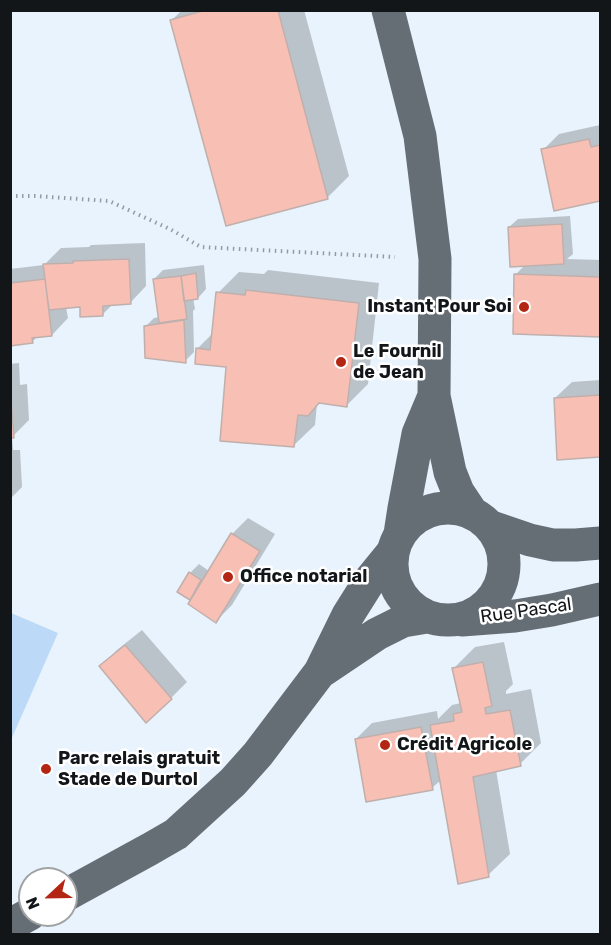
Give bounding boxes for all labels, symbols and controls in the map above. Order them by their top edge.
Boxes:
place label: Instant Pour Soi [367,296,512,318]
marker: Instant Pour Soi [517,300,531,314]
place label: Le Fournil de Jean [353,341,442,384]
marker: Le Fournil de Jean [334,355,348,369]
place label: Office notarial [240,566,367,588]
marker: Office notarial [221,570,235,584]
street label: Rue Pascal [479,594,573,628]
place label: Crédit Agricole [397,734,532,756]
marker: Crédit Agricole [378,738,392,752]
place label: Parc relais gratuit Stade de Durtol [58,748,220,790]
marker: Parc relais gratuit Stade de Durtol [39,762,53,776]
north arrow [18,867,78,927]
text: N [22,894,44,912]

